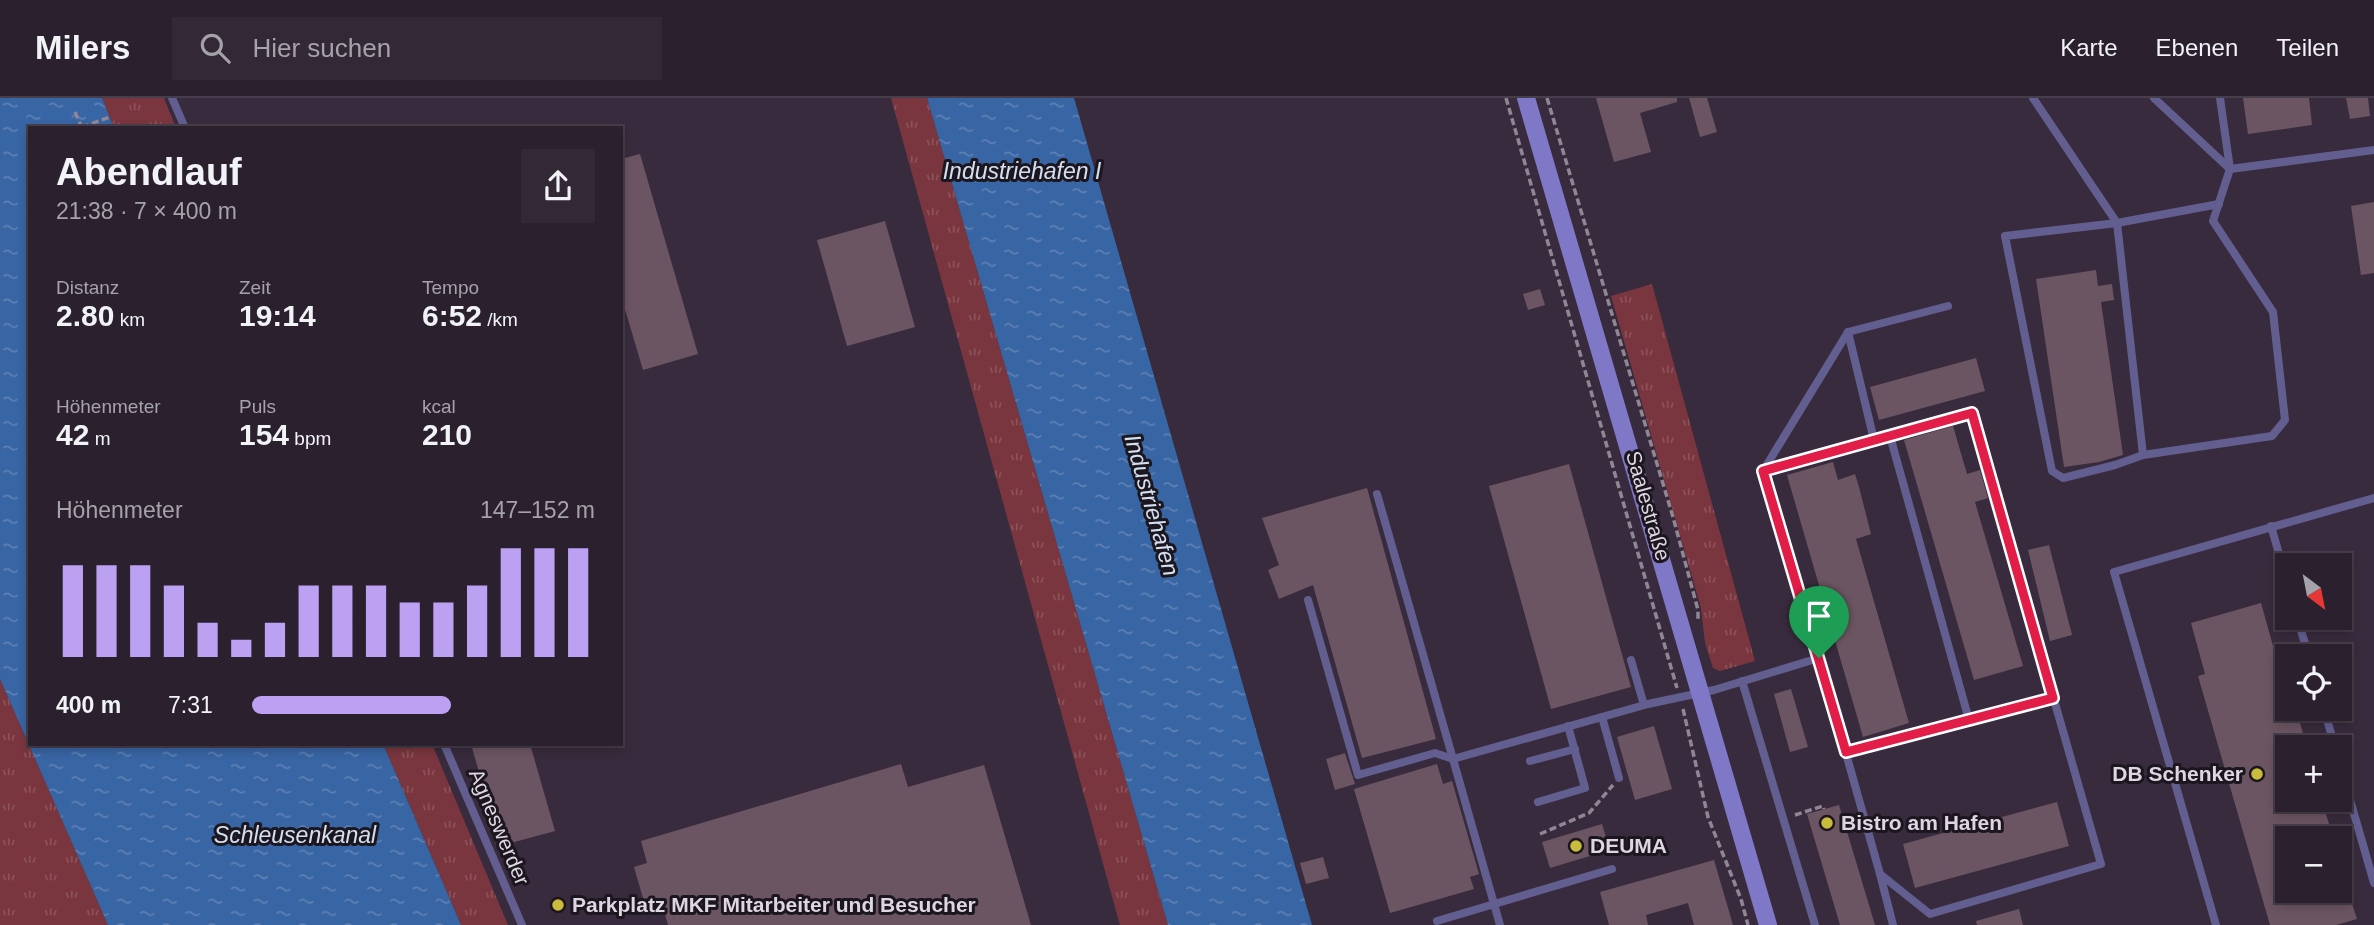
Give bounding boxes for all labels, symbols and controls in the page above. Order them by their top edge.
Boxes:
search box [172,17,662,80]
text: Milers [35,29,130,66]
icon: search [196,29,234,67]
text: Hier suchen [252,33,391,63]
text: Karte [2060,34,2118,61]
text: Ebenen [2156,34,2238,61]
text: Teilen [2276,34,2339,61]
button: share [521,149,595,223]
text: Abendlauf [56,151,242,193]
water label: Industriehafen I [943,158,1102,184]
text: 21:38 · 7 × 400 m [56,198,237,224]
text: Distanz [56,277,119,298]
text: Zeit [239,277,271,298]
text: Tempo [422,277,479,298]
text: 2.80 [56,299,114,332]
text: 19:14 [239,299,316,332]
text: 6:52 [422,299,482,332]
text: km [114,309,145,330]
text: /km [482,309,518,330]
text: Höhenmeter [56,396,161,417]
text: Puls [239,396,276,417]
text: kcal [422,396,456,417]
text: 42 [56,418,89,451]
text: 154 [239,418,289,451]
text: 210 [422,418,472,451]
text: m [89,428,110,449]
text: bpm [289,428,331,449]
water label: Industriehafen [1119,431,1185,579]
street label: Saalestraße [1622,448,1675,563]
text: Höhenmeter [56,497,183,523]
text: 147–152 m [480,497,595,523]
north arrow [2275,553,2352,630]
map controls [2275,553,2352,903]
pin [1789,586,1849,658]
icon: arrive [1800,597,1838,635]
button: locate [2275,644,2352,721]
text: 400 m [56,692,121,718]
text: 7:31 [168,692,213,718]
button: + [2275,735,2352,812]
place label: DB Schenker [2112,762,2243,785]
street label: Agneswerder [465,765,534,888]
marker: DB Schenker [2249,766,2265,782]
place label: Bistro am Hafen [1841,811,2002,834]
marker: Bistro am Hafen [1819,815,1835,831]
water label: Schleusenkanal [214,822,377,848]
button: − [2275,826,2352,903]
place label: DEUMA [1590,834,1667,857]
marker: DEUMA [1568,838,1584,854]
place label: Parkplatz MKF Mitarbeiter und Besucher [572,893,976,916]
marker: Parkplatz MKF Mitarbeiter und Besucher [550,897,566,913]

